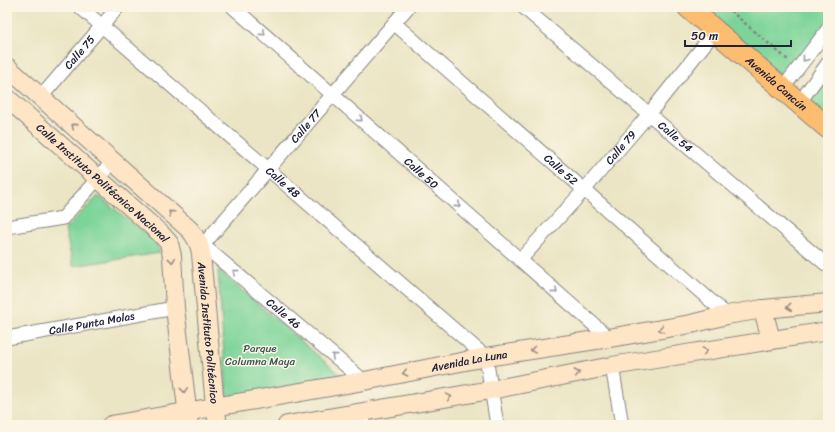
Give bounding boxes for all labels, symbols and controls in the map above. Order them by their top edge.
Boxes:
scale bar [685,22,791,48]
text: 50 m [691,25,718,47]
one-way arrow [258,28,265,35]
street label: Calle 75 [59,31,100,74]
street label: Avenida Cancún [740,51,812,116]
one-way arrow [803,54,810,61]
street label: Calle 77 [286,105,326,148]
one-way arrow [355,114,363,121]
street label: Calle 54 [653,116,697,157]
street label: Calle Instituto Politécnico Nacional [32,119,174,248]
one-way arrow [71,124,79,131]
street label: Calle 79 [601,126,641,169]
street label: Calle 52 [539,149,582,191]
street label: Calle 50 [399,153,443,194]
street label: Calle 48 [261,162,305,203]
one-way arrow [453,200,460,207]
one-way arrow [169,210,176,217]
one-way arrow [167,257,176,263]
street label: Avenida Instituto Politécnico [192,260,224,405]
one-way arrow [232,269,240,276]
one-way arrow [550,286,558,293]
street label: Calle 46 [262,293,305,334]
one-way arrow [786,302,792,311]
street label: Calle Punta Molas [48,306,136,340]
one-way arrow [658,324,664,333]
park label: Parque Columna Maya [225,339,295,371]
street label: Avenida La Luna [429,345,509,378]
one-way arrow [530,345,536,354]
one-way arrow [702,347,708,356]
one-way arrow [332,353,339,360]
one-way arrow [402,368,408,376]
one-way arrow [574,369,580,377]
one-way arrow [179,387,188,393]
one-way arrow [446,393,453,401]

